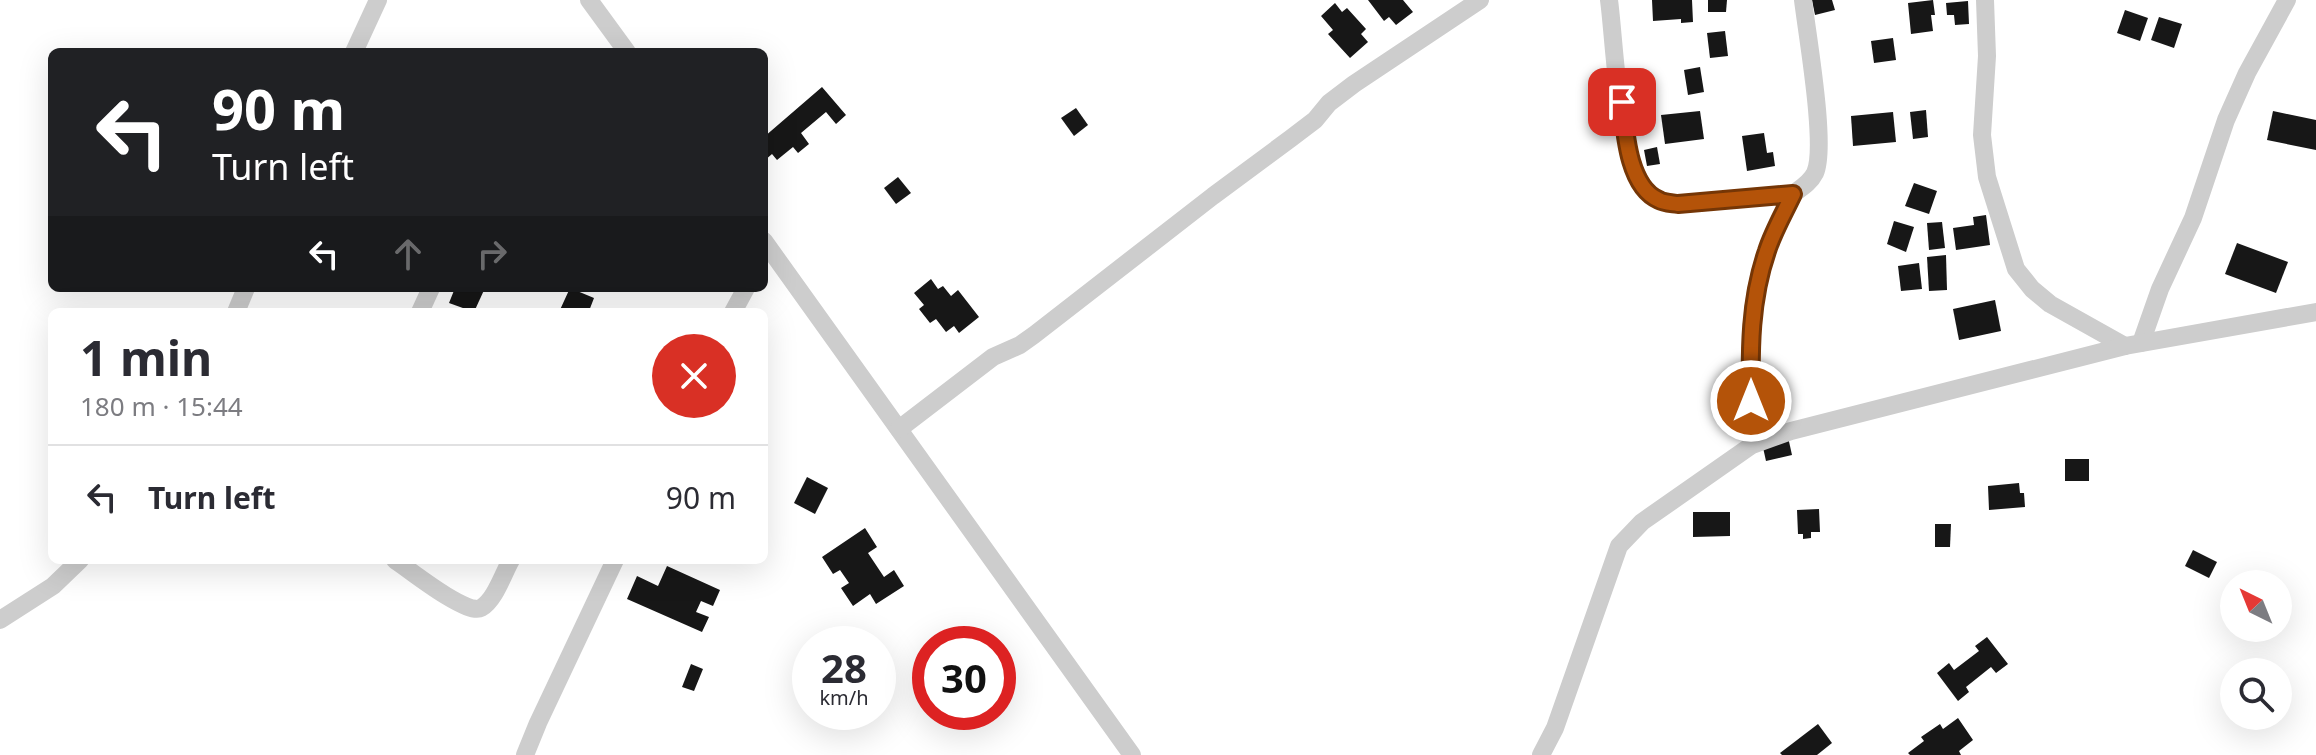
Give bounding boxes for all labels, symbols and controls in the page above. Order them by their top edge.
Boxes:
pin [1588,68,1656,136]
text: 90 m [212,70,345,146]
icon: left [80,80,184,184]
icon: arrive [1600,80,1644,124]
text: Turn left [212,142,354,191]
icon: left [302,232,346,276]
icon: ahead [386,232,430,276]
icon: right [470,232,514,276]
text: 1 min [80,325,212,390]
button: close [652,334,736,418]
position arrow [1709,359,1793,443]
text: 180 m · 15:44 [80,388,243,424]
icon: left [80,475,124,519]
text: Turn left [148,477,276,518]
text: 90 m [666,477,736,518]
north arrow [2220,570,2292,642]
map controls [2220,570,2292,730]
speed limit sign: 30 [912,626,1016,730]
text: 28 [821,640,867,695]
button: search [2220,658,2292,730]
text: km/h [819,684,869,711]

